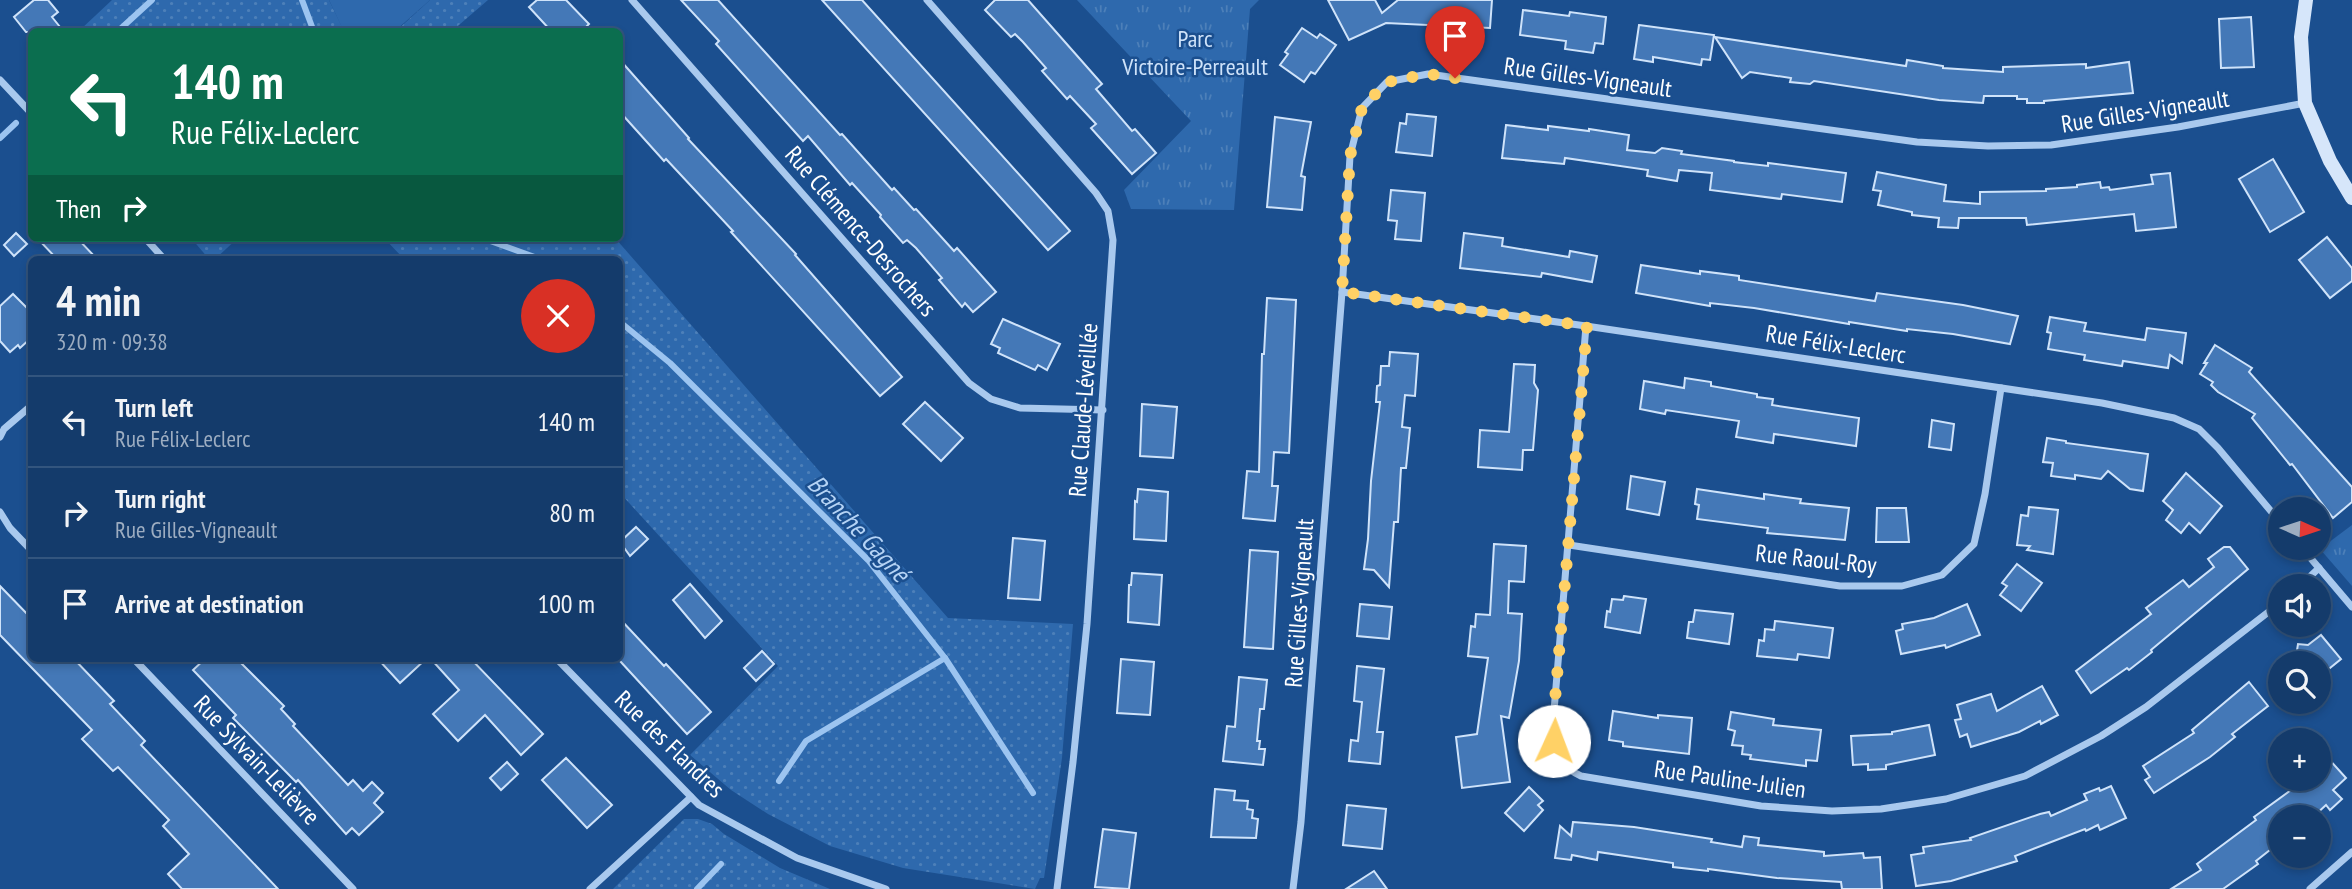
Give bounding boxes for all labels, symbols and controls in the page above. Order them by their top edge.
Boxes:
pin [1425,6,1485,78]
icon: arrive [1436,17,1474,55]
park label: Parc Victoire-Perreault [1121,23,1268,82]
text: 140 m [171,49,284,113]
street label: Rue Gilles-Vigneault [1502,50,1674,104]
icon: left [56,56,147,147]
street label: Rue Gilles-Vigneault [2059,82,2231,140]
text: Rue Félix-Leclerc [171,111,359,153]
street label: Rue Clémence-Desrochers [779,139,943,323]
icon: right [115,189,153,227]
text: Then [56,192,101,225]
text: 4 min [56,273,141,328]
button: close [521,279,595,353]
street label: Rue Félix-Leclerc [1764,318,1909,370]
street label: Rue Claude-Léveillée [1061,322,1105,498]
text: 320 m · 09:38 [56,327,168,356]
text: Turn left [115,391,193,424]
icon: left [56,403,94,441]
text: 140 m [537,405,595,438]
text: Rue Félix-Leclerc [115,424,250,453]
water label: Branche Gagné [801,467,919,590]
text: Turn right [115,482,206,515]
icon: right [56,494,94,532]
text: 80 m [549,496,595,529]
north arrow [2268,497,2331,560]
map controls [2268,497,2331,868]
text: Rue Gilles-Vigneault [115,515,277,544]
street label: Rue Gilles-Vigneault [1278,517,1320,689]
street label: Rue Raoul-Roy [1754,537,1878,581]
button: sound [2268,574,2331,637]
icon: arrive [56,585,94,623]
text: Arrive at destination [115,587,304,620]
text: 100 m [537,587,595,620]
button: search [2268,651,2331,714]
street label: Rue des Flandres [608,684,732,804]
street label: Rue Sylvain-Lelièvre [187,689,327,831]
position arrow [1517,704,1591,778]
button: + [2268,728,2331,791]
street label: Rue Pauline-Julien [1652,753,1808,805]
button: − [2268,805,2331,868]

